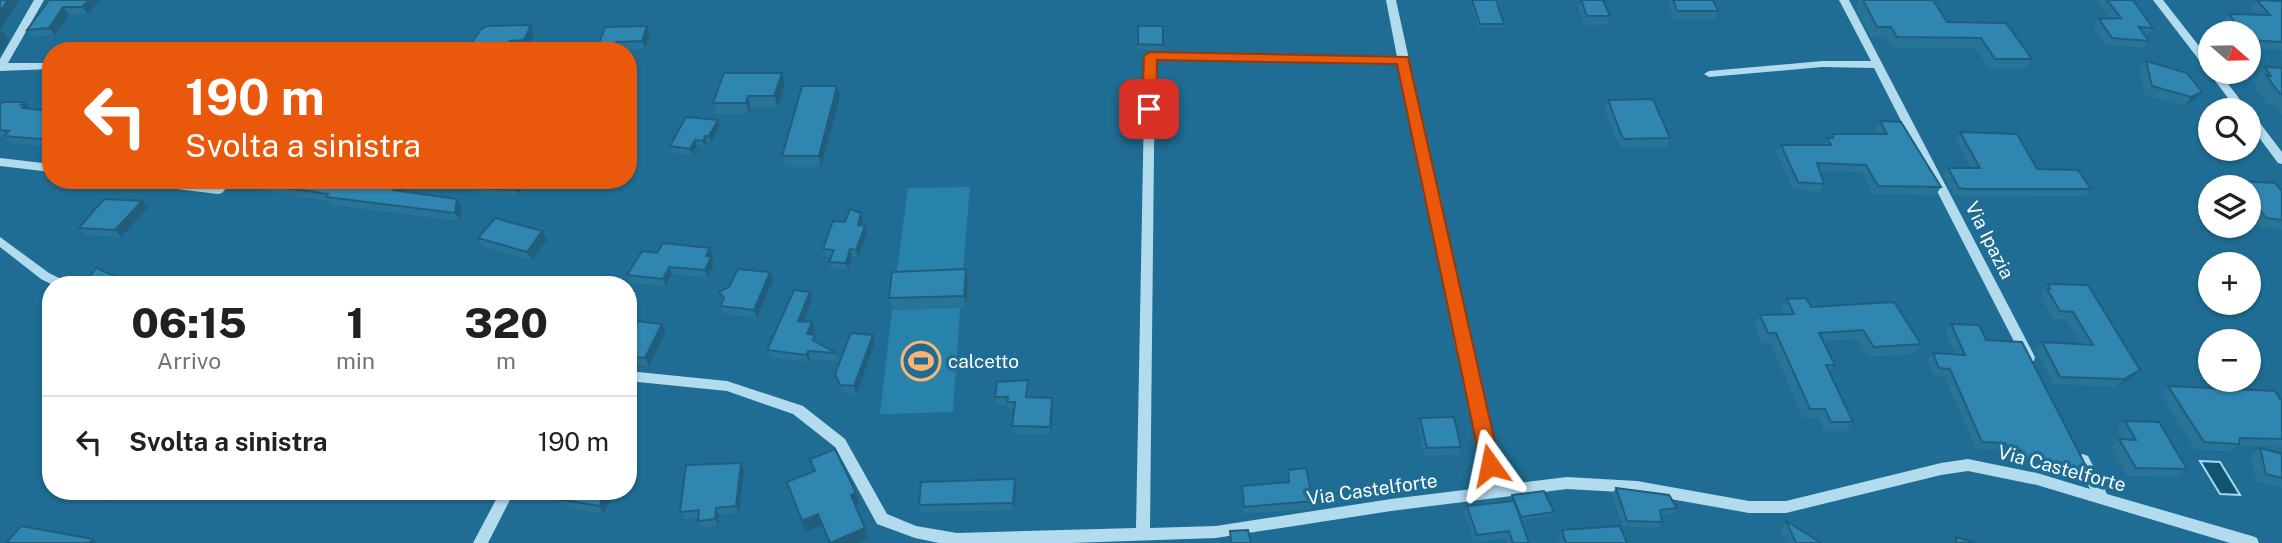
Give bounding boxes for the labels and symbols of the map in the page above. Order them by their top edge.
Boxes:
north arrow [2198,21,2261,84]
pin [1119,79,1179,139]
street label: Via Ipazia [1961,198,2019,282]
sports icon: calcetto [900,340,942,382]
place label: calcetto [948,350,1019,372]
position arrow [1453,428,1527,502]
street label: Via Castelforte [1996,440,2128,496]
street label: Via Castelforte [1305,469,1439,509]

